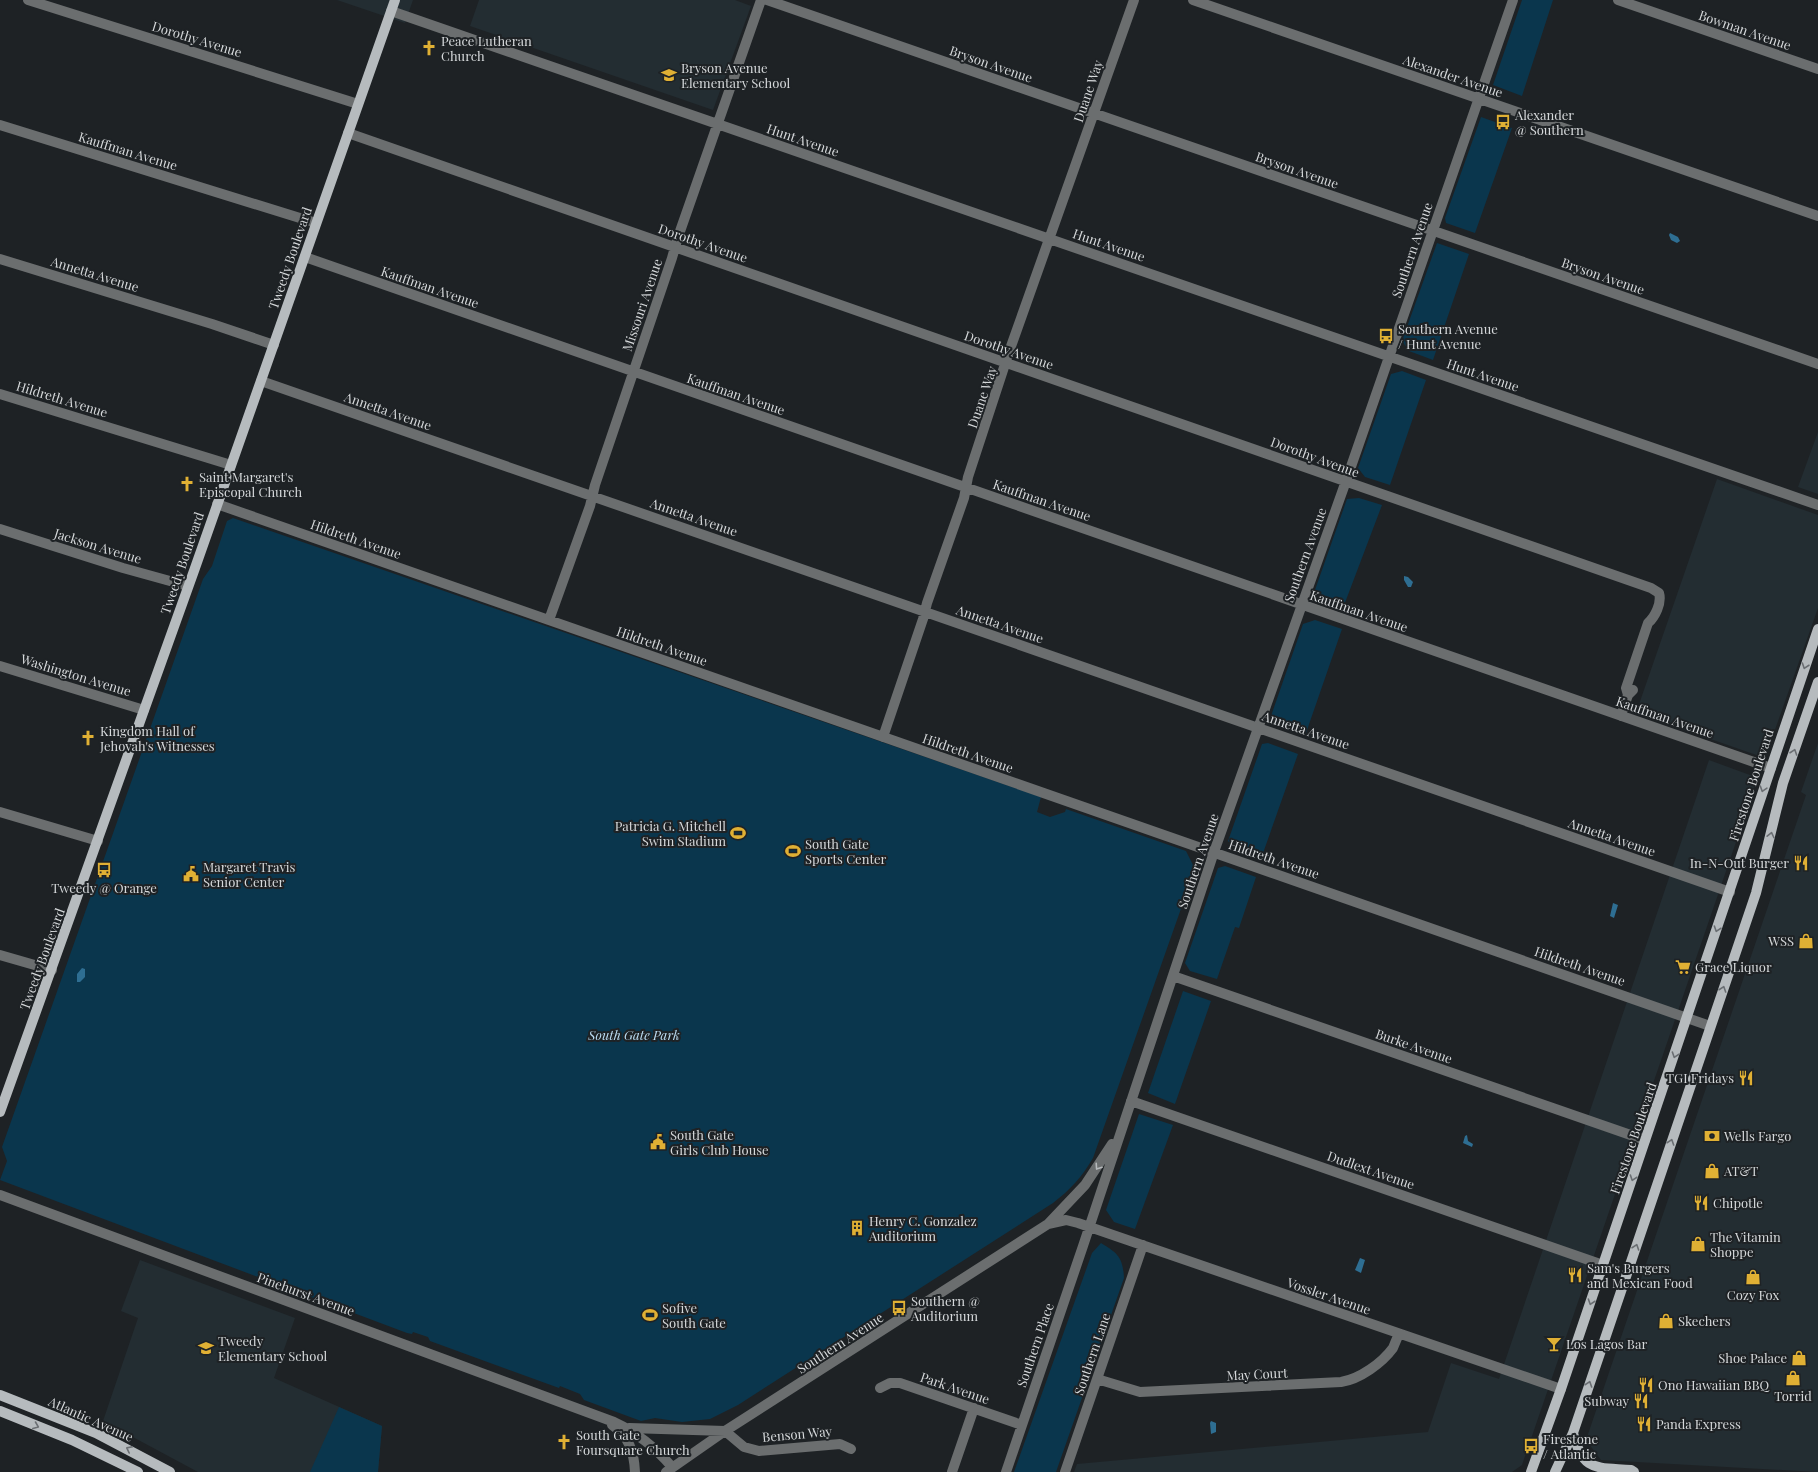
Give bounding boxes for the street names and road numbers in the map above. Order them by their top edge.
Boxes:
street label: Bowman Avenue [1697,6,1794,53]
street label: Dorothy Avenue [150,17,245,60]
street label: Bryson Avenue [947,41,1035,86]
street label: Alexander Avenue [1400,50,1506,101]
street label: Duane Way [1069,57,1106,124]
street label: Hunt Avenue [765,119,842,160]
street label: Kauffman Avenue [77,127,180,174]
street label: Bryson Avenue [1253,147,1341,192]
street label: Southern Avenue [1387,200,1436,300]
street label: Tweedy Boulevard [264,204,315,311]
street label: Dorothy Avenue [656,219,750,266]
street label: Hunt Avenue [1071,224,1148,265]
street label: Annetta Avenue [48,252,142,295]
street label: Bryson Avenue [1559,253,1647,298]
street label: Missouri Avenue [618,256,665,353]
street label: Kauffman Avenue [379,262,482,311]
street label: Dorothy Avenue [962,326,1056,373]
street label: Hunt Avenue [1445,354,1522,395]
street label: Duane Way [963,363,1000,430]
street label: Kauffman Avenue [685,369,788,418]
street label: Hildreth Avenue [14,377,110,421]
street label: Annetta Avenue [341,387,434,434]
street label: Dorothy Avenue [1268,433,1362,481]
street label: Kauffman Avenue [991,475,1094,524]
street label: Annetta Avenue [647,493,740,540]
street label: Southern Avenue [1279,505,1330,605]
street label: Tweedy Boulevard [156,509,207,616]
street label: Hildreth Avenue [309,515,404,562]
street label: Jackson Avenue [52,524,144,567]
street label: Kauffman Avenue [1308,586,1411,635]
street label: Annetta Avenue [953,600,1046,647]
street label: Hildreth Avenue [615,622,710,669]
street label: Washington Avenue [18,649,134,700]
street label: Kauffman Avenue [1614,692,1717,741]
street label: Annetta Avenue [1259,706,1352,753]
street label: Firestone Boulevard [1724,726,1777,843]
street label: Hildreth Avenue [921,729,1016,776]
street label: Southern Avenue [1173,811,1222,911]
street label: Annetta Avenue [1565,813,1658,860]
street label: Hildreth Avenue [1227,835,1322,882]
street label: Tweedy Boulevard [15,905,68,1012]
street label: Hildreth Avenue [1533,942,1628,989]
street label: Burke Avenue [1373,1024,1455,1067]
street label: Firestone Boulevard [1605,1079,1660,1196]
street label: Dudlext Avenue [1325,1147,1417,1193]
street label: Pinehurst Avenue [255,1268,358,1319]
street label: Vossler Avenue [1284,1273,1374,1318]
street label: Southern Place [1012,1300,1057,1389]
street label: Southern Avenue [793,1308,887,1377]
street label: Southern Lane [1070,1310,1114,1397]
street label: May Court [1226,1363,1288,1384]
street label: Park Avenue [918,1368,992,1407]
street label: Atlantic Avenue [45,1392,137,1445]
street label: Benson Way [761,1422,833,1445]

